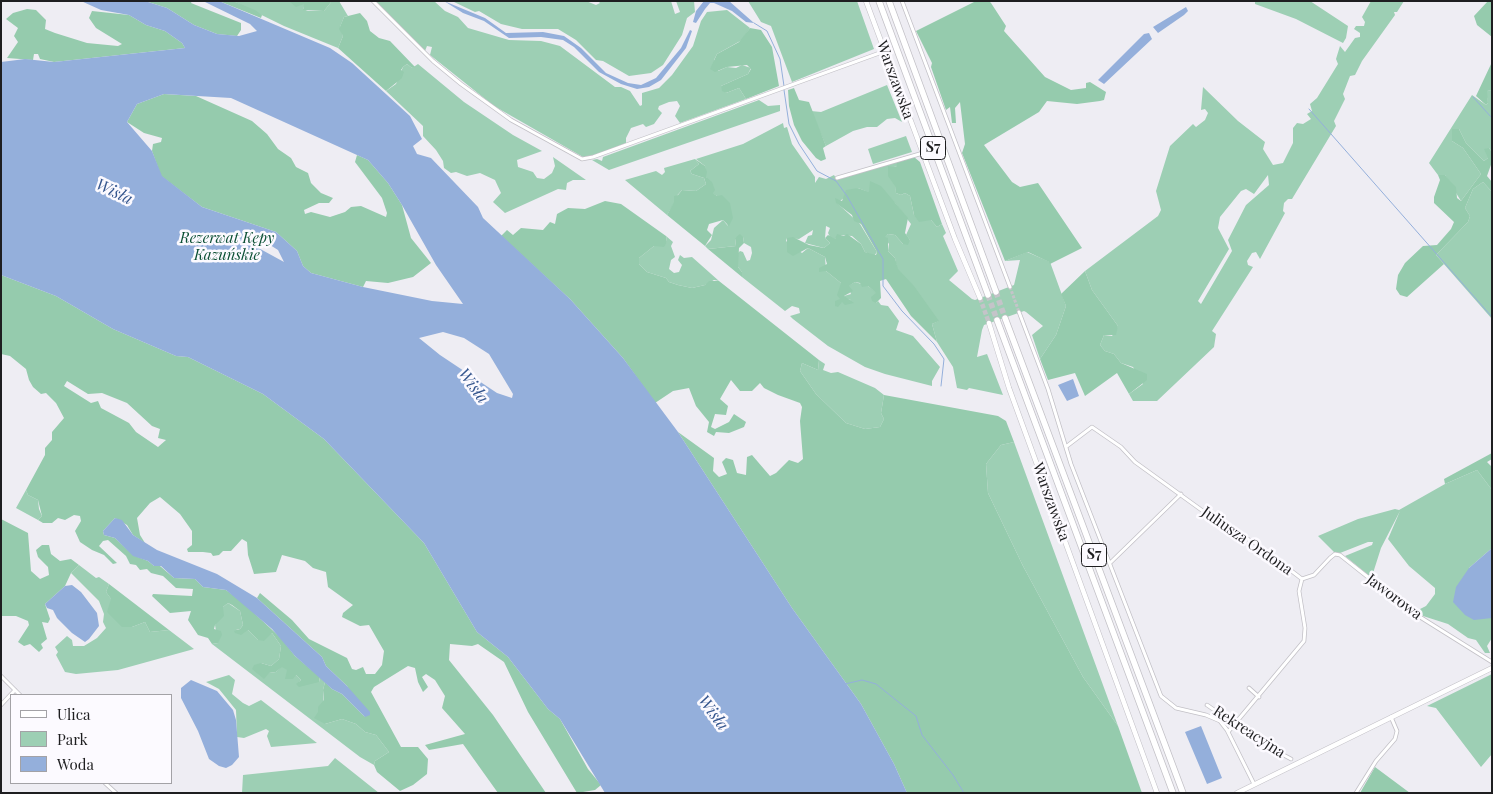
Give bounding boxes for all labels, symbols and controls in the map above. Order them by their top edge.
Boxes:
street label: Warszawska [873,38,917,122]
road number: S7 [920,136,946,160]
water label: Wisła [92,175,136,209]
park label: Rezerwat Kępy Kazuńskie [180,229,274,264]
water label: Wisła [454,365,492,407]
street label: Warszawska [1029,460,1073,544]
street label: Juliusza Ordona [1198,503,1296,579]
road number: S7 [1082,544,1106,566]
street label: Jaworowa [1363,570,1425,624]
water label: Wisła [694,692,732,734]
legend [10,694,172,784]
street label: Rekreacyjna [1210,702,1288,762]
text: Ulica [57,704,90,724]
text: Park [57,729,88,749]
text: Woda [57,754,94,774]

